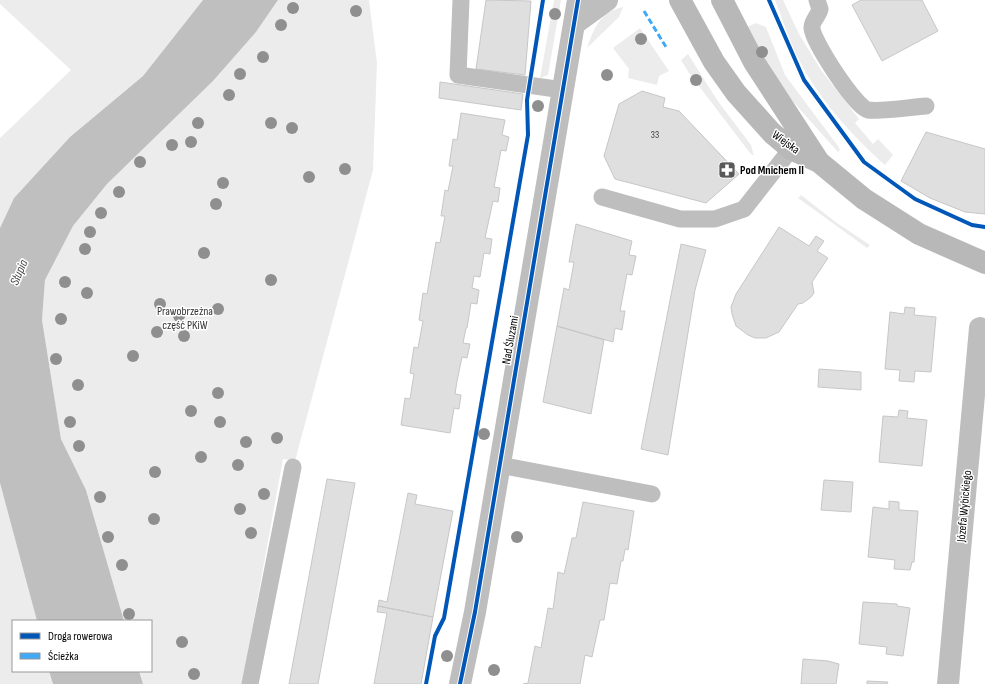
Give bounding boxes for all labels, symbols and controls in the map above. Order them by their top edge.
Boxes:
street label: Wiejska [769,127,803,158]
house number: 33 [651,129,659,141]
pharmacy icon: Pod Mnichem II [717,160,737,180]
place label: Pod Mnichem II [740,163,804,178]
water label: Słupia [6,257,32,287]
park label: Prawobrzeżna część PKiW [157,304,213,333]
street label: Nad Śluzami [499,315,522,365]
street label: Józefa Wybickiego [954,470,975,544]
legend [12,620,152,672]
text: Droga rowerowa [48,629,113,644]
text: Ścieżka [48,649,79,664]

